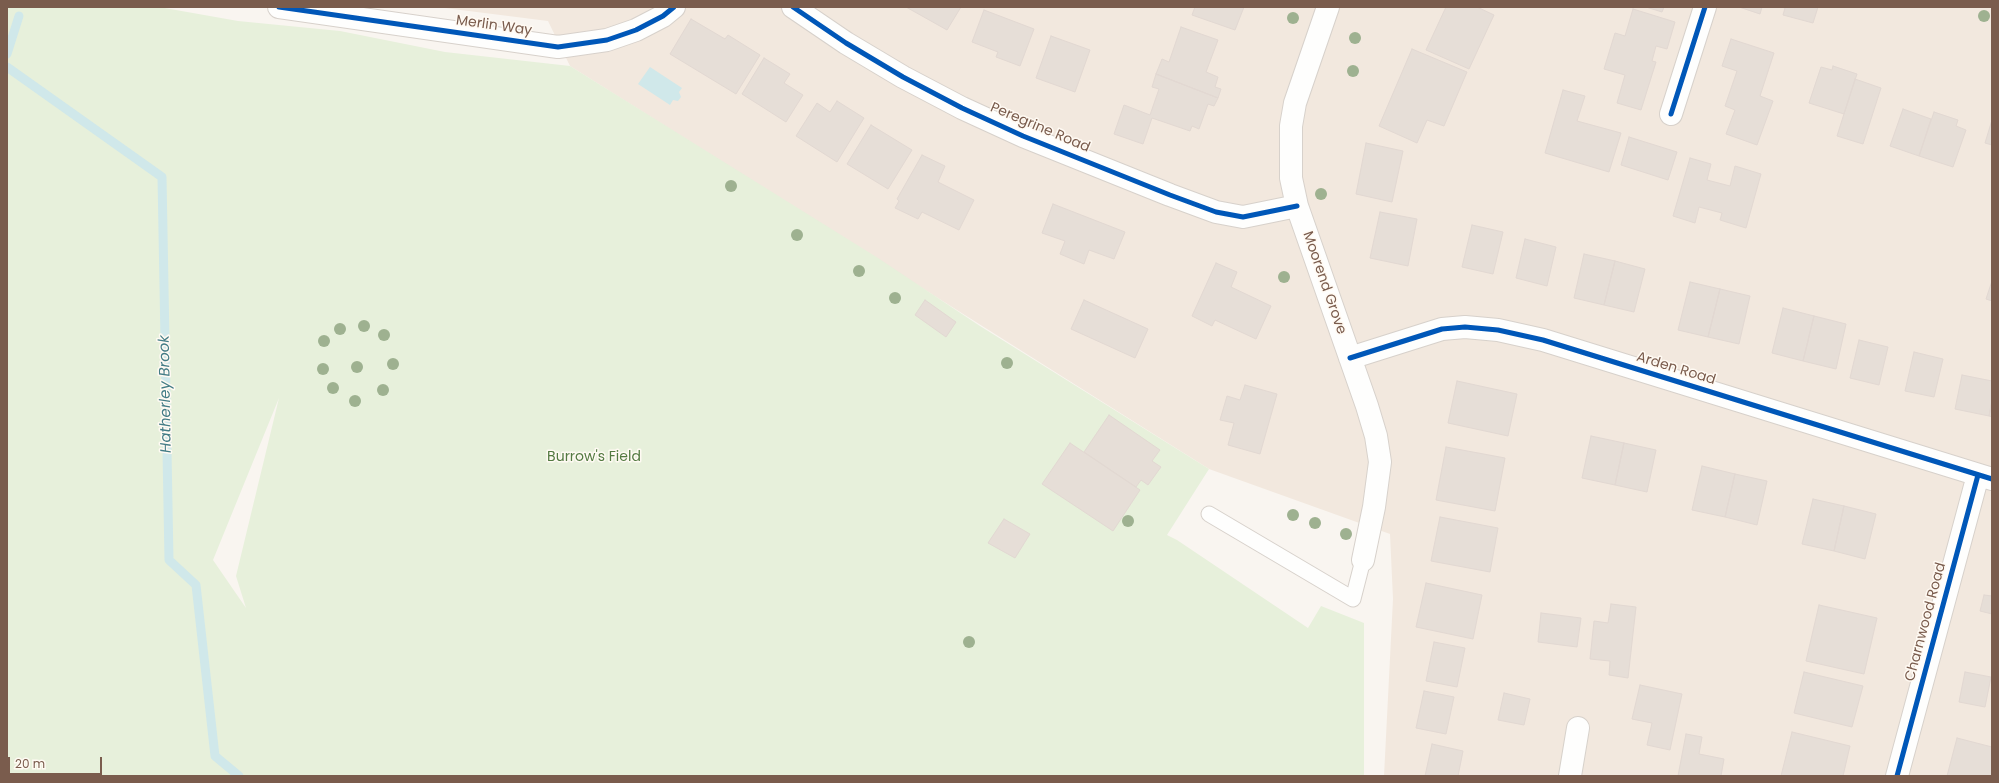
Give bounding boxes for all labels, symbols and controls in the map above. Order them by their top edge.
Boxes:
street label: Merlin Way [455,12,533,40]
street label: Peregrine Road [988,99,1092,157]
street label: Moorend Grove [1299,229,1349,337]
water label: Hatherley Brook [156,335,176,453]
street label: Arden Road [1634,349,1718,389]
park label: Burrow's Field [547,449,641,465]
street label: Charnwood Road [1902,561,1950,683]
scale bar [10,749,104,775]
text: 20 m [15,755,45,772]

